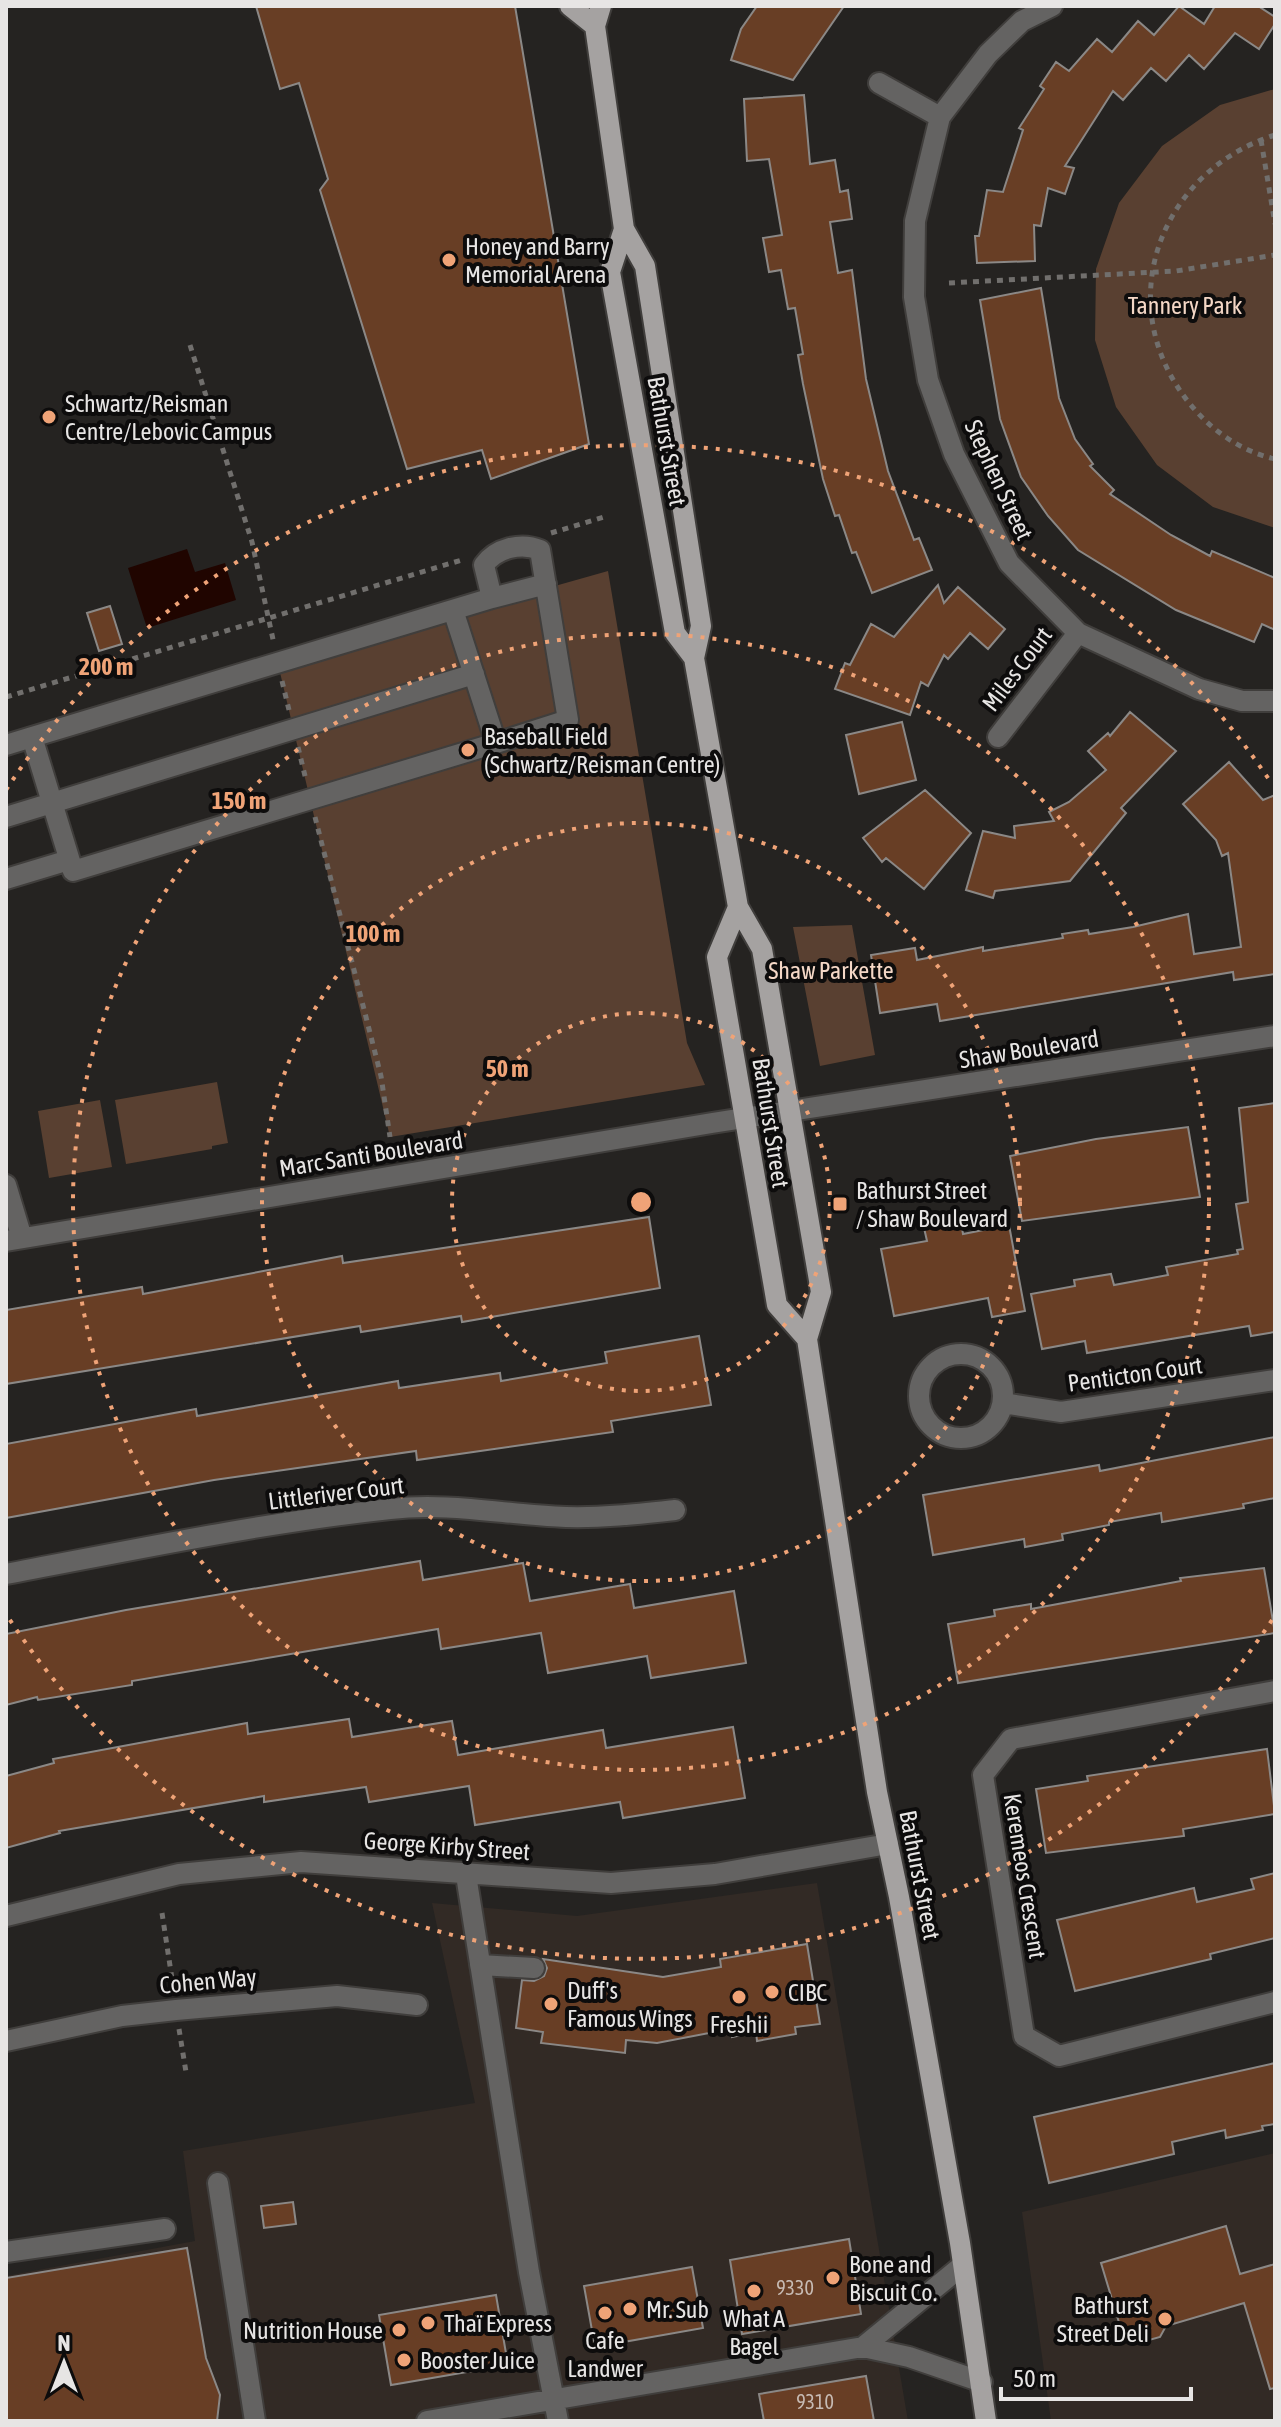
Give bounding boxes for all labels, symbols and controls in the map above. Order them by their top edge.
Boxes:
place label: Honey and Barry Memorial Arena [465,233,610,288]
marker: Honey and Barry Memorial Arena [440,251,458,269]
park label: Tannery Park [1128,292,1243,319]
street label: Bathurst Street [642,374,692,508]
place label: Schwartz/Reisman Centre/Lebovic Campus [65,390,272,445]
marker: Schwartz/Reisman Centre/Lebovic Campus [40,408,58,426]
street label: Stephen Street [959,416,1039,544]
street label: Miles Court [977,622,1057,716]
text: 200 m [79,653,133,680]
place label: Baseball Field (Schwartz/Reisman Centre) [484,723,720,778]
marker: Baseball Field (Schwartz/Reisman Centre) [459,741,477,759]
text: 150 m [212,787,266,814]
text: 100 m [346,920,400,947]
park label: Shaw Parkette [768,957,894,984]
street label: Shaw Boulevard [957,1025,1101,1073]
text: 50 m [485,1055,529,1082]
street label: Bathurst Street [747,1056,795,1190]
street label: Marc Santi Boulevard [277,1126,465,1182]
place label: Bathurst Street / Shaw Boulevard [856,1177,1008,1232]
centre of rings [627,1188,655,1216]
marker: Bathurst Street / Shaw Boulevard [831,1195,849,1213]
street label: Penticton Court [1066,1351,1204,1397]
street label: Littleriver Court [267,1471,406,1515]
street label: Keremeos Crescent [999,1792,1051,1961]
street label: Bathurst Street [894,1808,946,1942]
street label: George Kirby Street [363,1827,531,1865]
street label: Cohen Way [158,1963,258,1999]
place label: Duff's Famous Wings [567,1977,693,2032]
place label: CIBC [788,1979,827,2006]
marker: CIBC [763,1983,781,2001]
marker: Freshii [730,1988,748,2006]
marker: Duff's Famous Wings [542,1995,560,2013]
place label: Freshii [710,2011,768,2038]
place label: Bone and Biscuit Co. [849,2251,937,2306]
marker: Bone and Biscuit Co. [824,2269,842,2287]
house number: 9330 [776,2276,814,2299]
marker: What A Bagel [745,2282,763,2300]
place label: Bathurst Street Deli [1057,2292,1149,2347]
place label: Mr. Sub [646,2296,709,2323]
marker: Mr. Sub [621,2300,639,2318]
marker: Cafe Landwer [596,2304,614,2322]
place label: What A Bagel [723,2305,785,2360]
place label: Thaï Express [444,2310,552,2337]
marker: Bathurst Street Deli [1156,2310,1174,2328]
marker: Thaï Express [419,2314,437,2332]
place label: Nutrition House [243,2317,383,2344]
marker: Nutrition House [390,2321,408,2339]
north arrow [24,2323,104,2403]
place label: Cafe Landwer [567,2327,644,2382]
text: N [58,2330,70,2356]
place label: Booster Juice [420,2347,535,2374]
marker: Booster Juice [395,2351,413,2369]
scale bar [1001,2351,1191,2401]
text: 50 m [1013,2365,1056,2392]
house number: 9310 [796,2390,834,2413]

